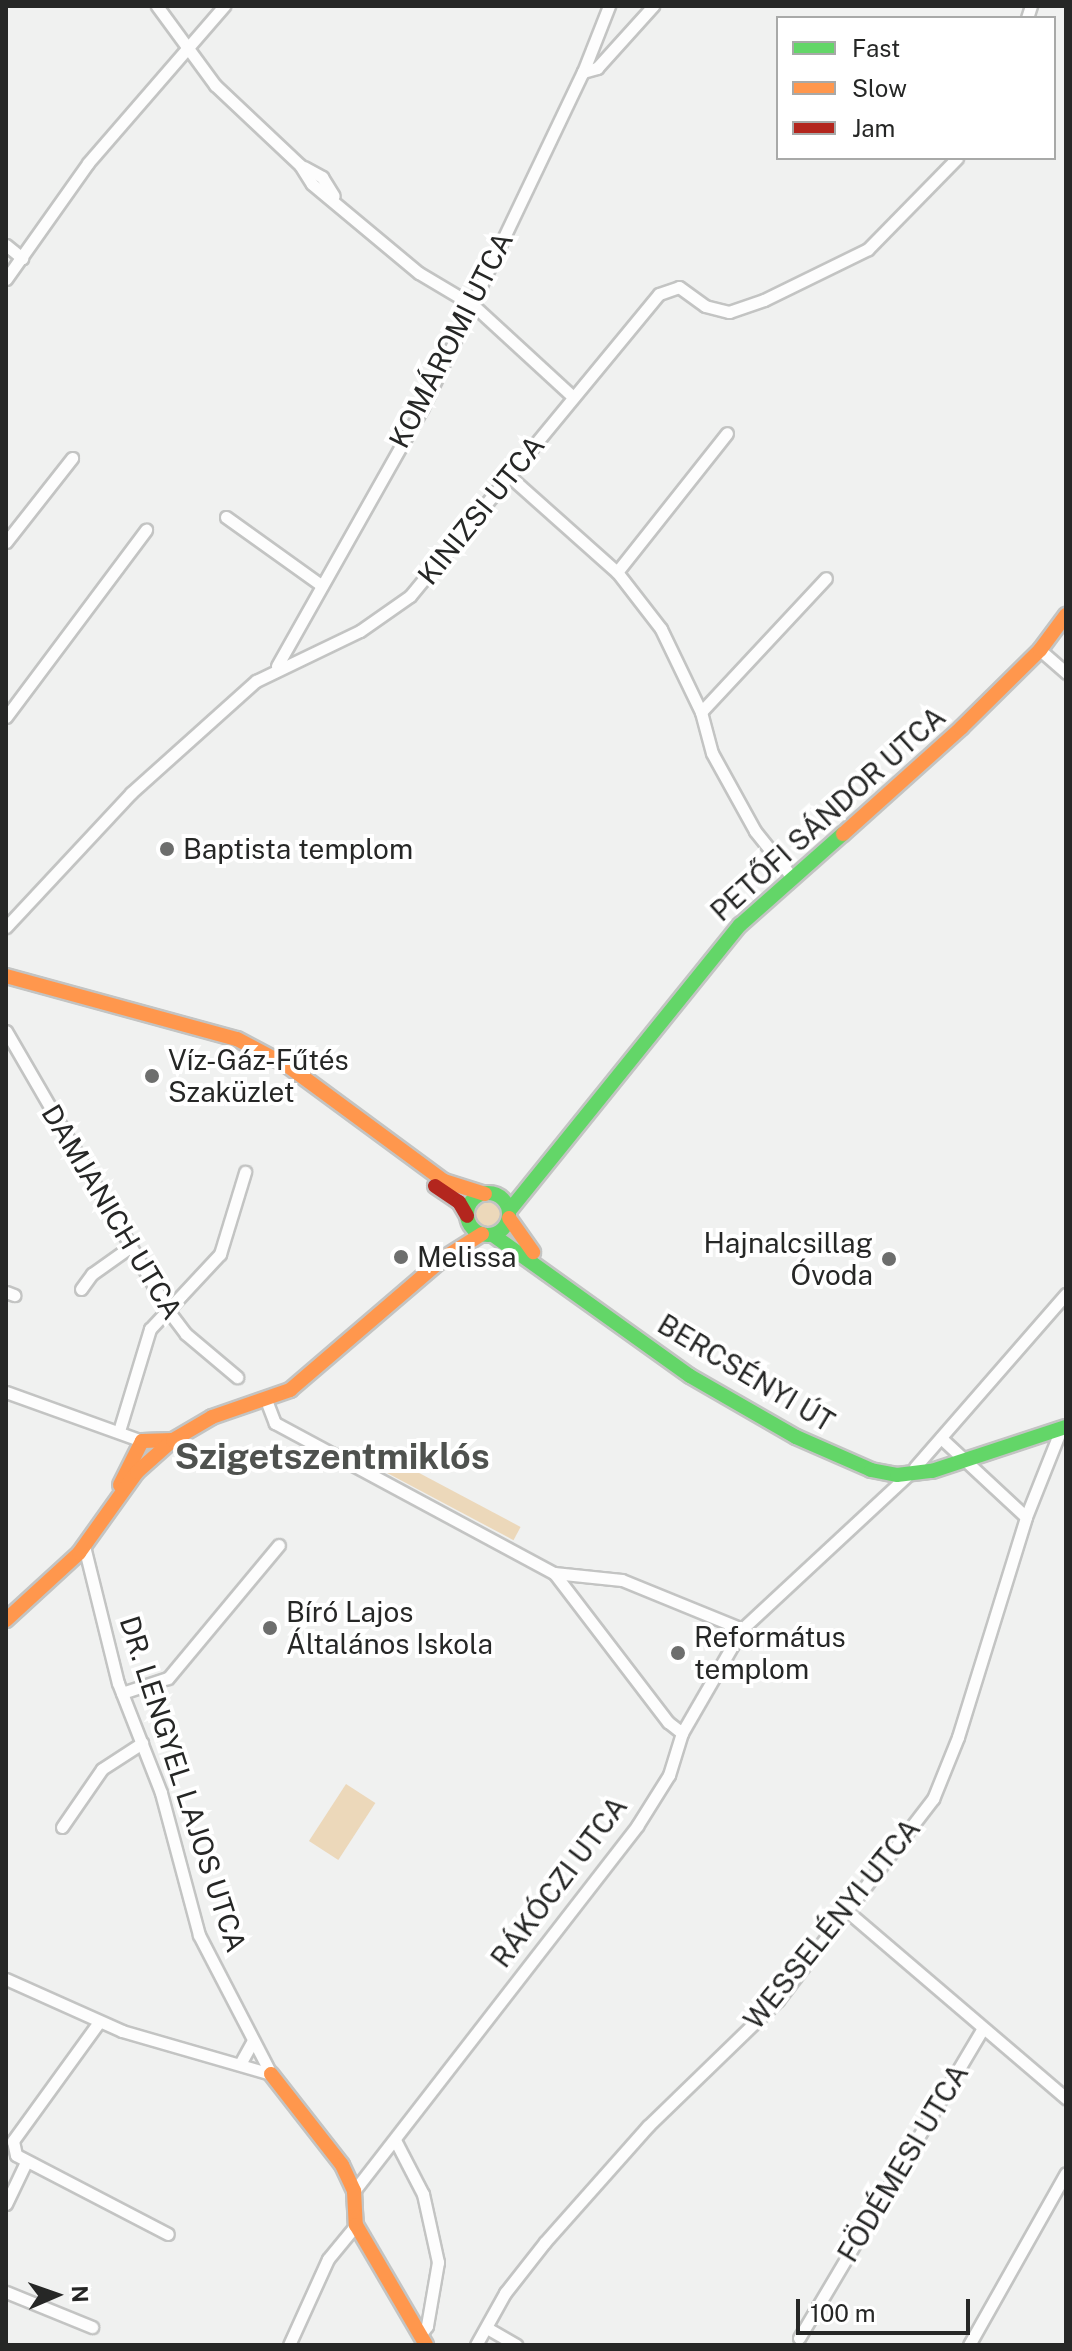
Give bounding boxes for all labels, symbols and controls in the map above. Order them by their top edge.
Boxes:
legend [776,16,1056,160]
text: Fast [852,34,900,62]
text: Slow [852,74,907,102]
text: Jam [852,114,895,142]
street label: KOMÁROMI UTCA [382,226,520,454]
street label: KINIZSI UTCA [411,429,551,591]
street label: PETŐFI SÁNDOR UTCA [704,700,952,928]
place label: Baptista templom [183,832,413,866]
marker: Baptista templom [158,840,176,858]
place label: Víz-Gáz-Fűtés Szaküzlet [168,1043,349,1109]
marker: Víz-Gáz-Fűtés Szaküzlet [143,1067,161,1085]
street label: DAMJANICH UTCA [35,1099,189,1325]
place label: Hajnalcsillag Óvoda [704,1226,873,1292]
place label: Melissa [417,1240,517,1274]
marker: Melissa [392,1248,410,1266]
marker: Hajnalcsillag Óvoda [880,1250,898,1268]
street label: BERCSÉNYI ÚT [652,1307,840,1439]
district label: Szigetszentmiklós [174,1435,490,1479]
place label: Bíró Lajos Általános Iskola [286,1595,493,1661]
street label: DR. LENGYEL LAJOS UTCA [113,1612,253,1956]
marker: Bíró Lajos Általános Iskola [261,1619,279,1637]
place label: Református templom [694,1620,846,1686]
marker: Református templom [669,1644,687,1662]
street label: RÁKÓCZI UTCA [484,1790,634,1974]
street label: WESSELÉNYI UTCA [737,1812,927,2036]
street label: FÖDÉMESI UTCA [831,2058,975,2268]
north arrow [16,2255,96,2335]
scale bar [800,2283,974,2333]
text: N [67,2285,93,2303]
text: 100 m [810,2299,876,2327]

